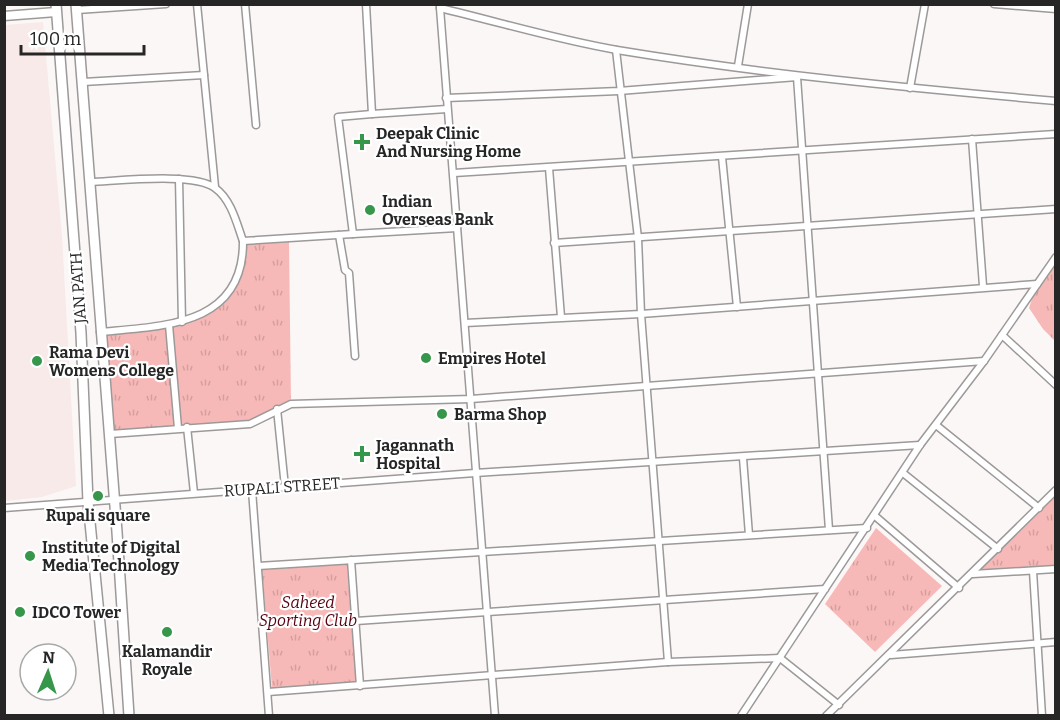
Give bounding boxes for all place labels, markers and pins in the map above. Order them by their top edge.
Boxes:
place label: Deepak Clinic And Nursing Home [376,124,521,161]
marker: Deepak Clinic And Nursing Home [353,133,371,151]
place label: Indian Overseas Bank [382,192,494,229]
marker: Indian Overseas Bank [363,203,377,217]
place label: Rama Devi Womens College [49,343,174,380]
place label: Empires Hotel [438,349,546,368]
marker: Empires Hotel [419,351,433,365]
marker: Rama Devi Womens College [30,354,44,368]
place label: Barma Shop [454,405,547,424]
marker: Barma Shop [435,407,449,421]
place label: Jagannath Hospital [375,436,454,473]
marker: Jagannath Hospital [353,445,371,463]
marker: Rupali square [91,489,105,503]
place label: Rupali square [46,506,151,525]
place label: Institute of Digital Media Technology [42,538,180,575]
marker: Institute of Digital Media Technology [23,549,37,563]
place label: IDCO Tower [32,603,122,622]
marker: IDCO Tower [13,605,27,619]
marker: Kalamandir Royale [160,625,174,639]
place label: Kalamandir Royale [122,642,213,679]

